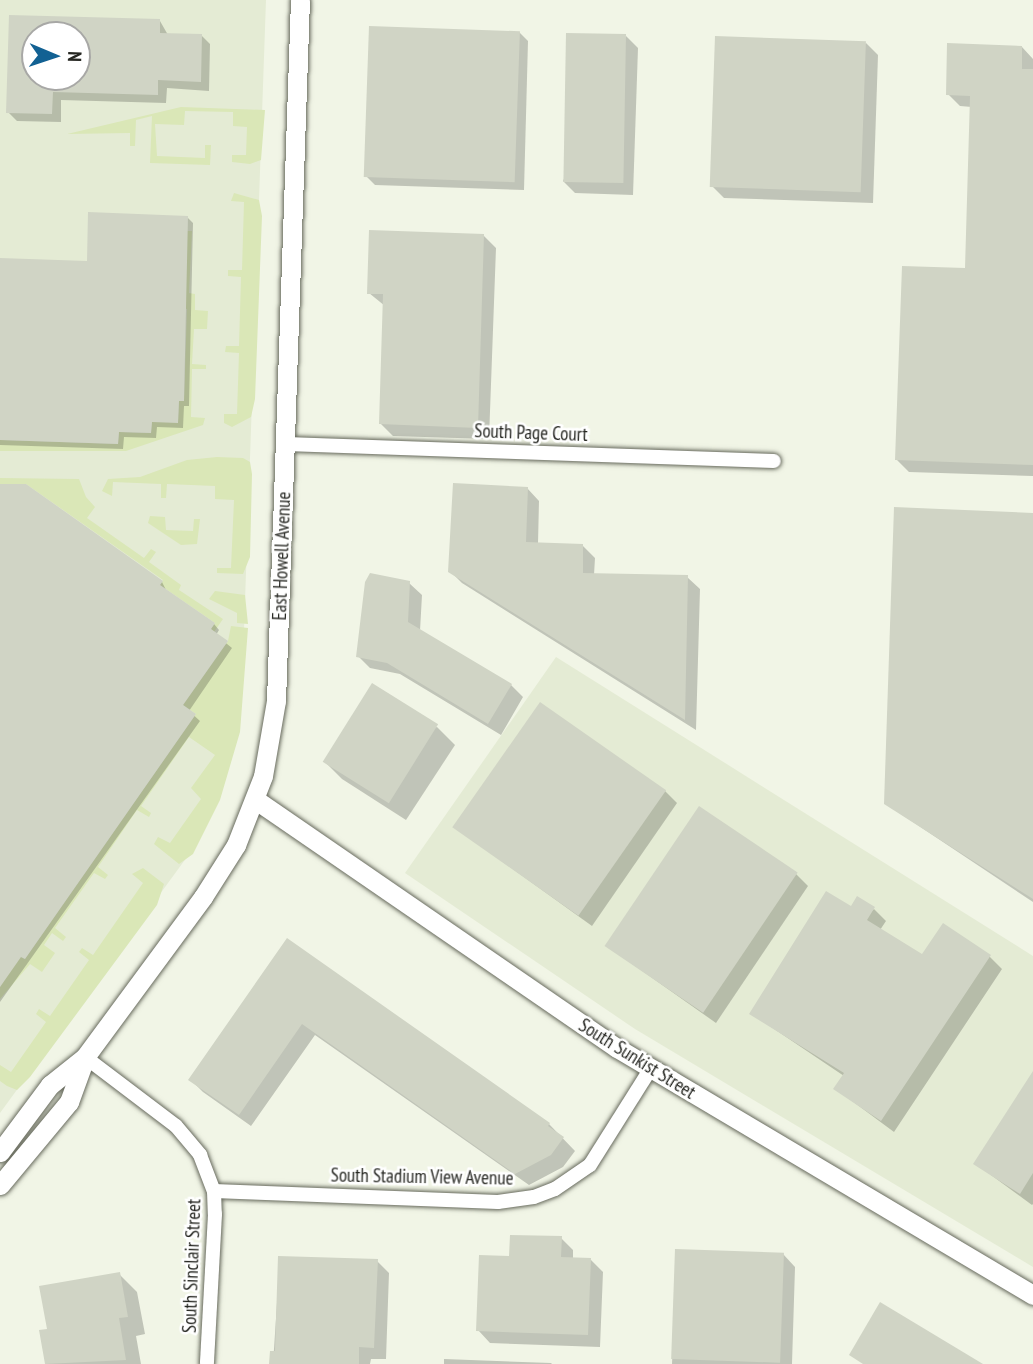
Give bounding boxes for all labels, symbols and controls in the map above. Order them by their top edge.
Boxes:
north arrow [21,21,91,91]
text: N [63,51,87,62]
street label: South Page Court [474,420,588,446]
street label: East Howell Avenue [268,491,296,621]
street label: South Sunkist Street [574,1014,700,1104]
street label: South Stadium View Avenue [330,1164,514,1190]
street label: South Sinclair Street [178,1199,206,1333]

